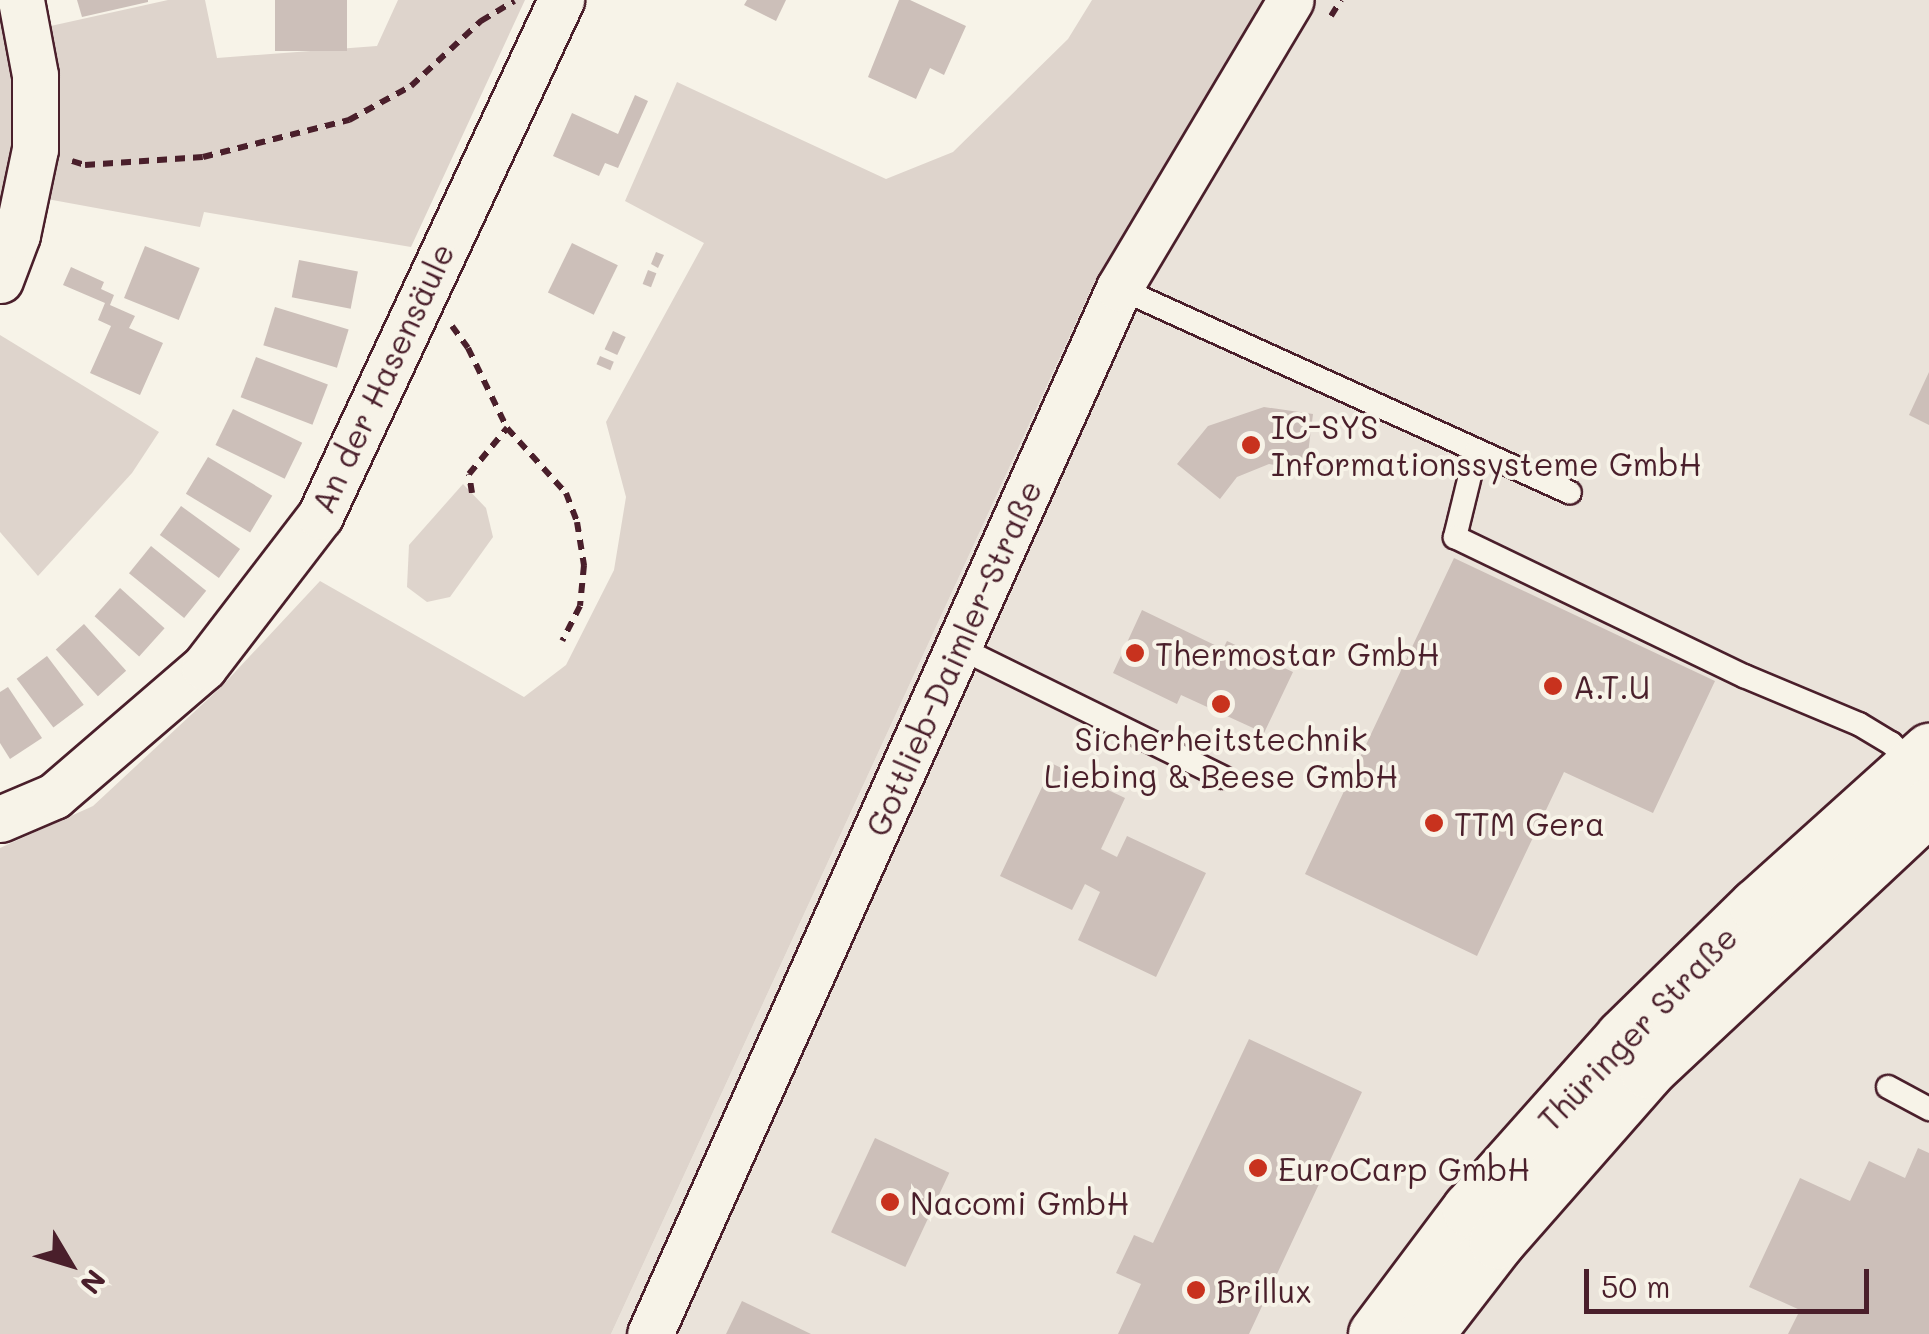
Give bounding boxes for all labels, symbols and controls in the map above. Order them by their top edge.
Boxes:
street label: An der Hasensäule [303,237,461,519]
place label: IC-SYS Informationssysteme GmbH [1271,408,1701,483]
marker: IC-SYS Informationssysteme GmbH [1240,434,1262,456]
street label: Gottlieb-Daimler-Straße [857,474,1049,842]
place label: Thermostar GmbH [1155,634,1440,672]
marker: Thermostar GmbH [1124,642,1146,664]
place label: A.T.U [1573,667,1650,705]
marker: A.T.U [1542,675,1564,697]
marker: Sicherheitstechnik Liebing & Beese GmbH [1210,693,1232,715]
place label: Sicherheitstechnik Liebing & Beese GmbH [1044,720,1398,795]
place label: TTM Gera [1454,804,1605,842]
marker: TTM Gera [1423,812,1445,834]
street label: Thüringer Straße [1529,918,1745,1138]
place label: EuroCarp GmbH [1278,1149,1530,1187]
marker: EuroCarp GmbH [1247,1157,1269,1179]
place label: Nacomi GmbH [910,1183,1129,1221]
marker: Nacomi GmbH [879,1191,901,1213]
north arrow [20,1214,120,1314]
scale bar [1589,1249,1874,1311]
text: N [73,1263,114,1302]
text: 50 m [1601,1266,1671,1306]
place label: Brillux [1216,1271,1312,1309]
marker: Brillux [1185,1279,1207,1301]

